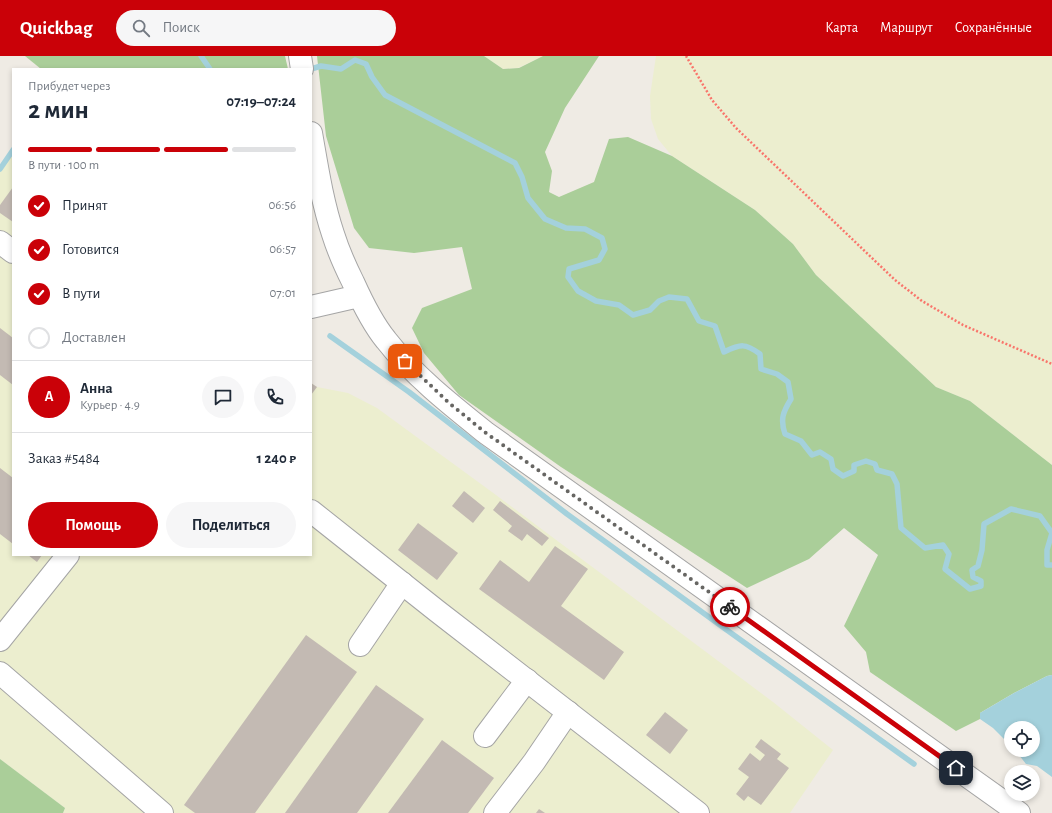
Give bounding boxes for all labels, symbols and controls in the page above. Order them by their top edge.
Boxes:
search box [116,10,396,46]
icon: search [130,17,152,39]
text: Quickbag [20,19,92,38]
text: Поиск [162,20,200,35]
text: Карта [825,21,858,35]
text: Маршрут [880,21,933,35]
text: Сохранённые [955,21,1032,35]
text: Прибудет через [28,80,110,93]
text: 07:19–07:24 [226,94,296,109]
text: 2 мин [28,97,89,123]
text: В пути · 100 m [28,159,99,172]
icon: check [28,195,50,217]
text: Принят [62,198,107,213]
text: 06:56 [269,199,296,212]
icon: check [28,239,50,261]
text: Готовится [62,242,119,257]
text: 06:57 [269,243,296,256]
icon: check [28,283,50,305]
text: В пути [62,286,100,301]
text: 07:01 [269,287,296,300]
text: Доставлен [62,330,126,345]
pin [388,344,422,378]
icon: bag [394,350,416,372]
button: chat [202,376,244,418]
button: phone [254,376,296,418]
text: Анна [80,381,113,396]
text: А [44,389,54,404]
text: Курьер · 4.9 [80,399,140,412]
text: Заказ #5484 [28,451,100,466]
text: 1 240 ₽ [257,451,296,466]
button: Помощь [28,502,158,548]
button: Поделиться [166,502,296,548]
courier [710,587,750,627]
icon: bike [719,596,741,618]
map controls [1004,721,1040,801]
button: locate [1004,721,1040,757]
pin [939,751,973,785]
icon: home [945,757,967,779]
button: layers [1004,765,1040,801]

